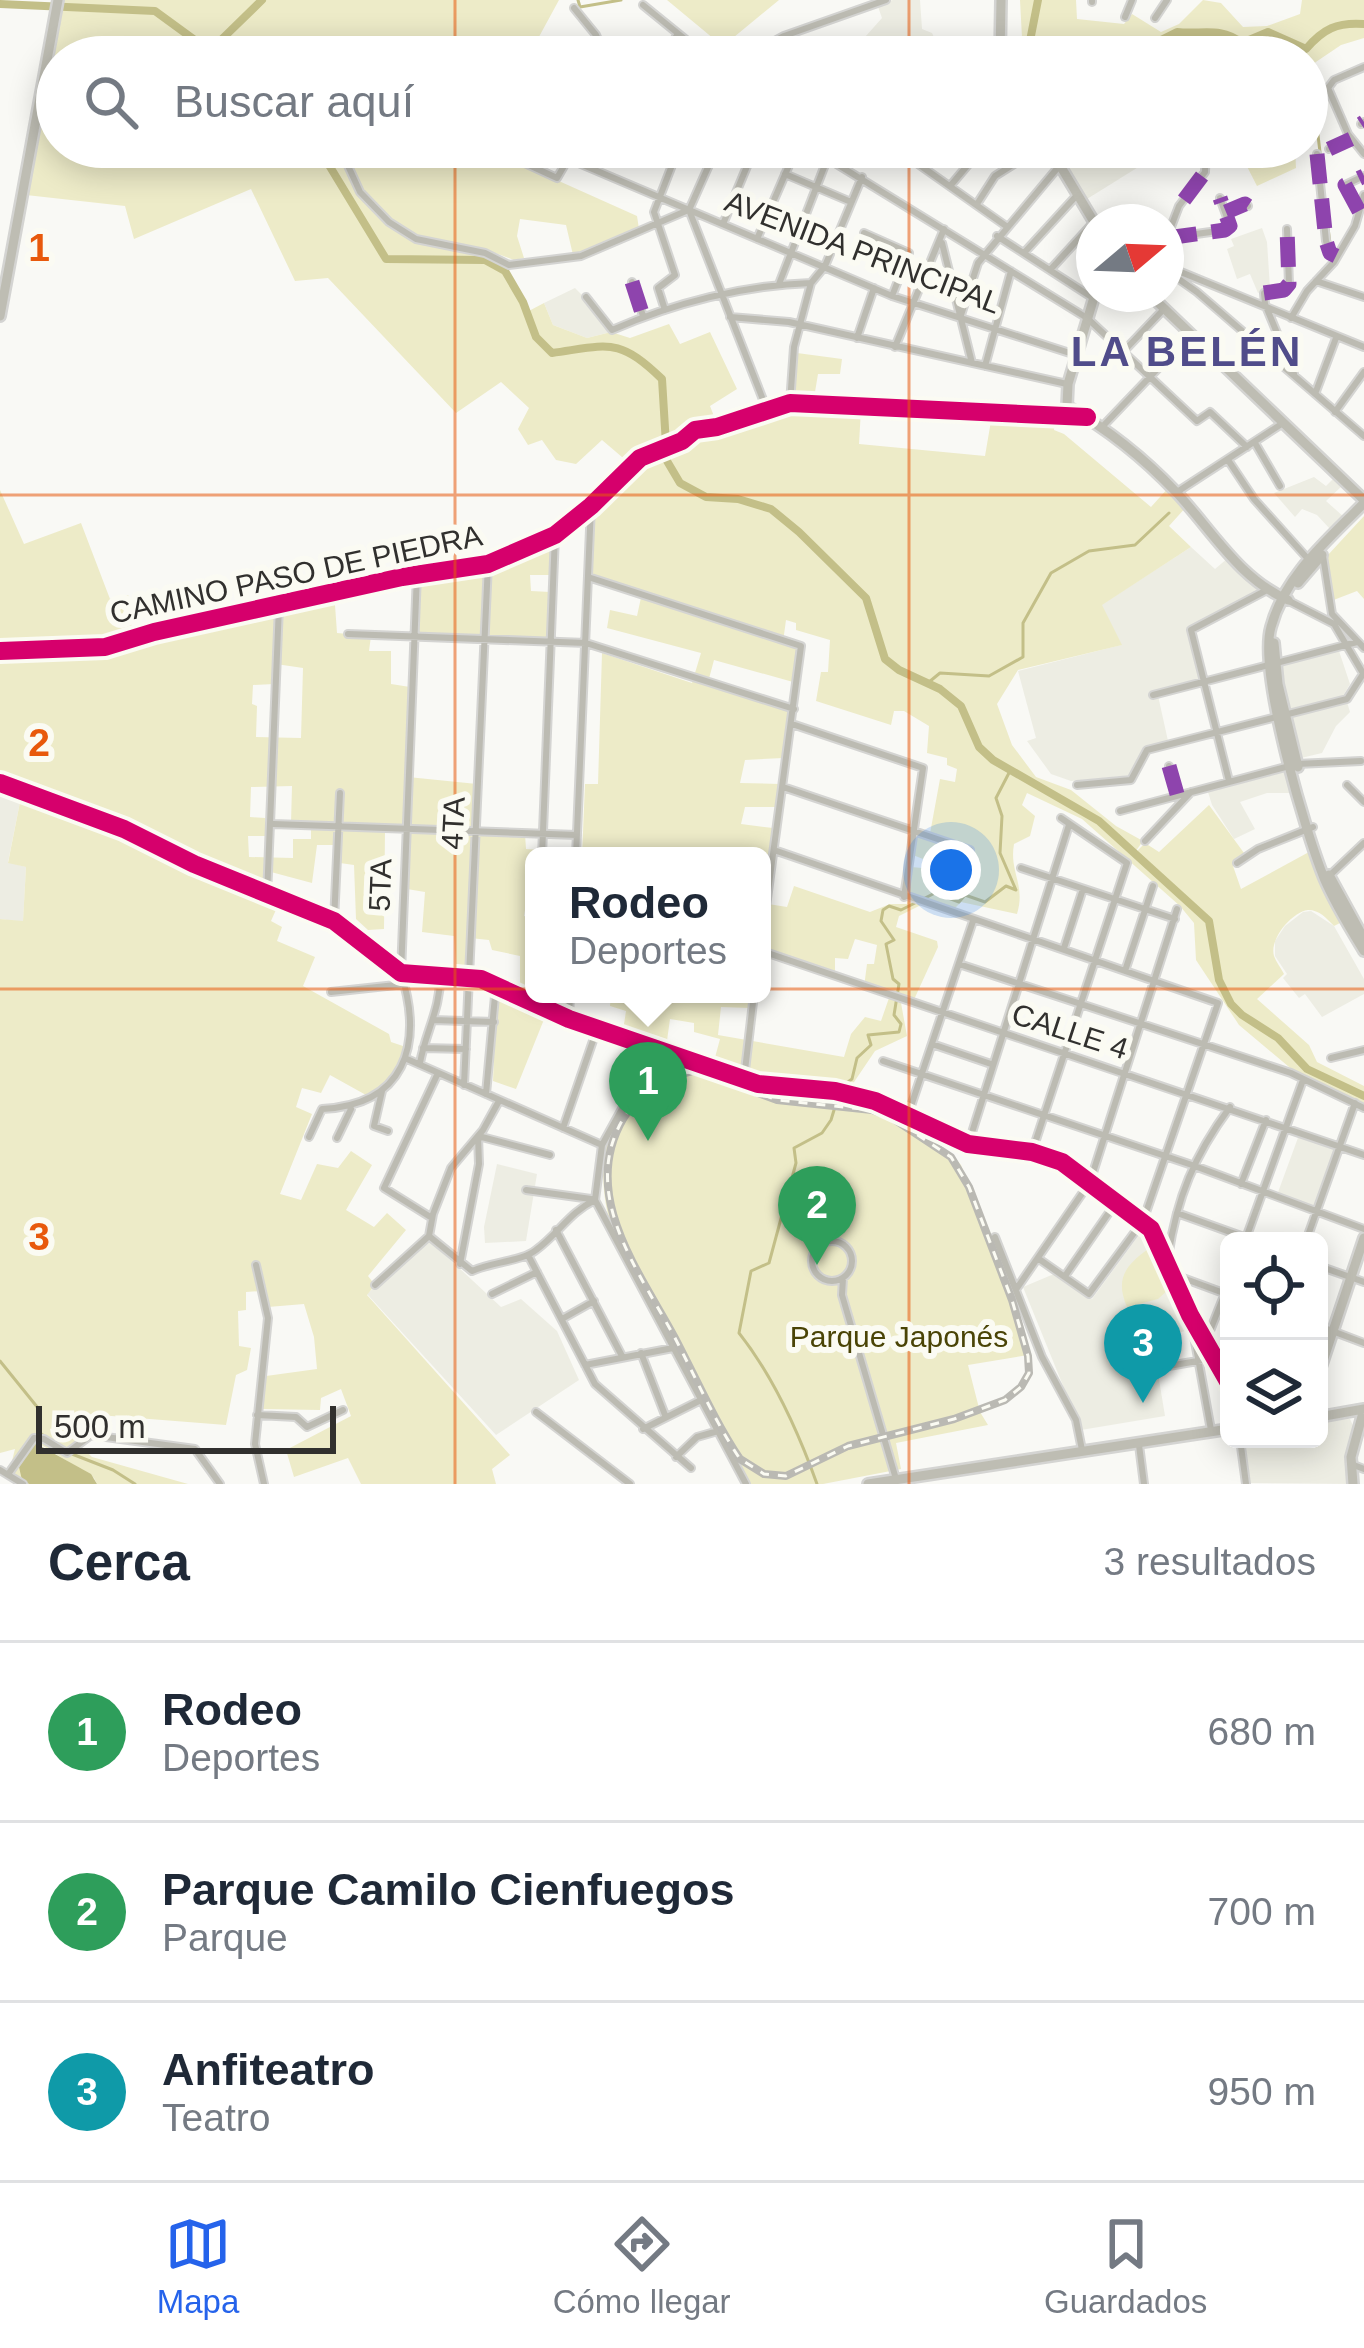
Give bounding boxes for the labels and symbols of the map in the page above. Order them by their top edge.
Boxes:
street label: AVENIDA PRINCIPAL [721,184,1005,320]
north arrow [1076,204,1184,312]
text: 1 [28,226,50,269]
district label: LA BELÉN [1071,328,1303,375]
street label: CAMINO PASO DE PIEDRA [107,518,485,630]
text: 2 [28,721,50,764]
street label: 4TA [435,796,471,850]
your location [921,840,981,900]
street label: 5TA [363,858,397,912]
street label: CALLE 4 [1008,997,1132,1065]
pin: 1 [609,1042,687,1141]
pin: 2 [778,1166,856,1265]
text: 3 [28,1215,50,1258]
pin: 3 [1104,1304,1182,1403]
park label: Parque Japonés [790,1320,1008,1353]
scale bar [36,1400,336,1453]

